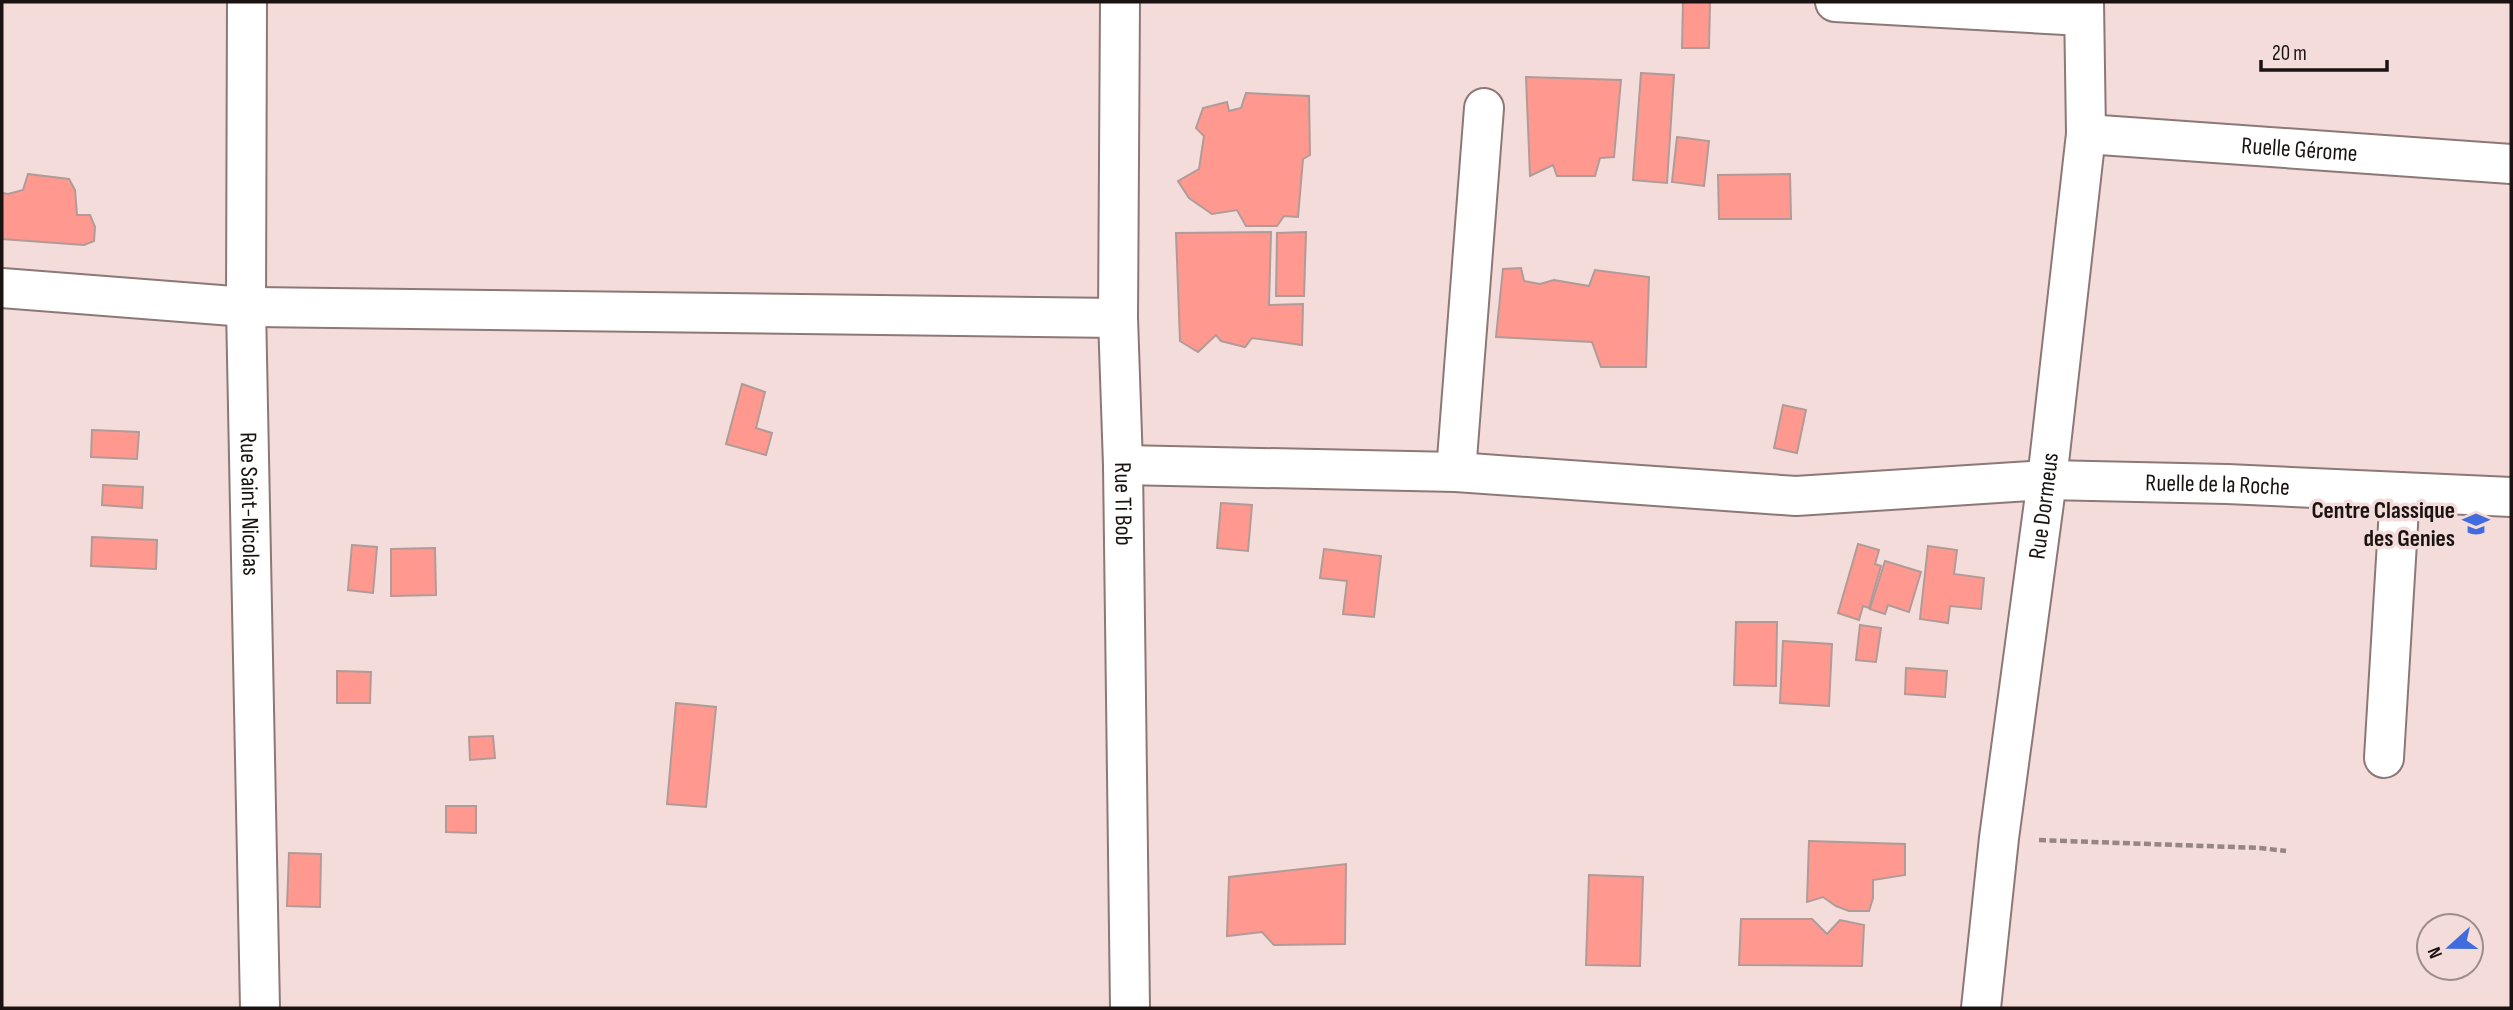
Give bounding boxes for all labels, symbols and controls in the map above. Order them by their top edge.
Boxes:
scale bar [2261,28,2387,72]
text: 20 m [2272,41,2307,66]
street label: Ruelle Gérome [2240,131,2359,168]
street label: Rue Saint-Nicolas [234,432,265,576]
street label: Rue Dormeus [2023,451,2065,561]
street label: Rue Ti Bob [1108,462,1138,546]
street label: Ruelle de la Roche [2145,468,2290,502]
place label: Centre Classique des Genies [2311,496,2455,553]
school or university icon: Centre Classique des Genies [2461,509,2491,539]
north arrow [2415,912,2485,982]
text: N [2423,944,2448,961]

